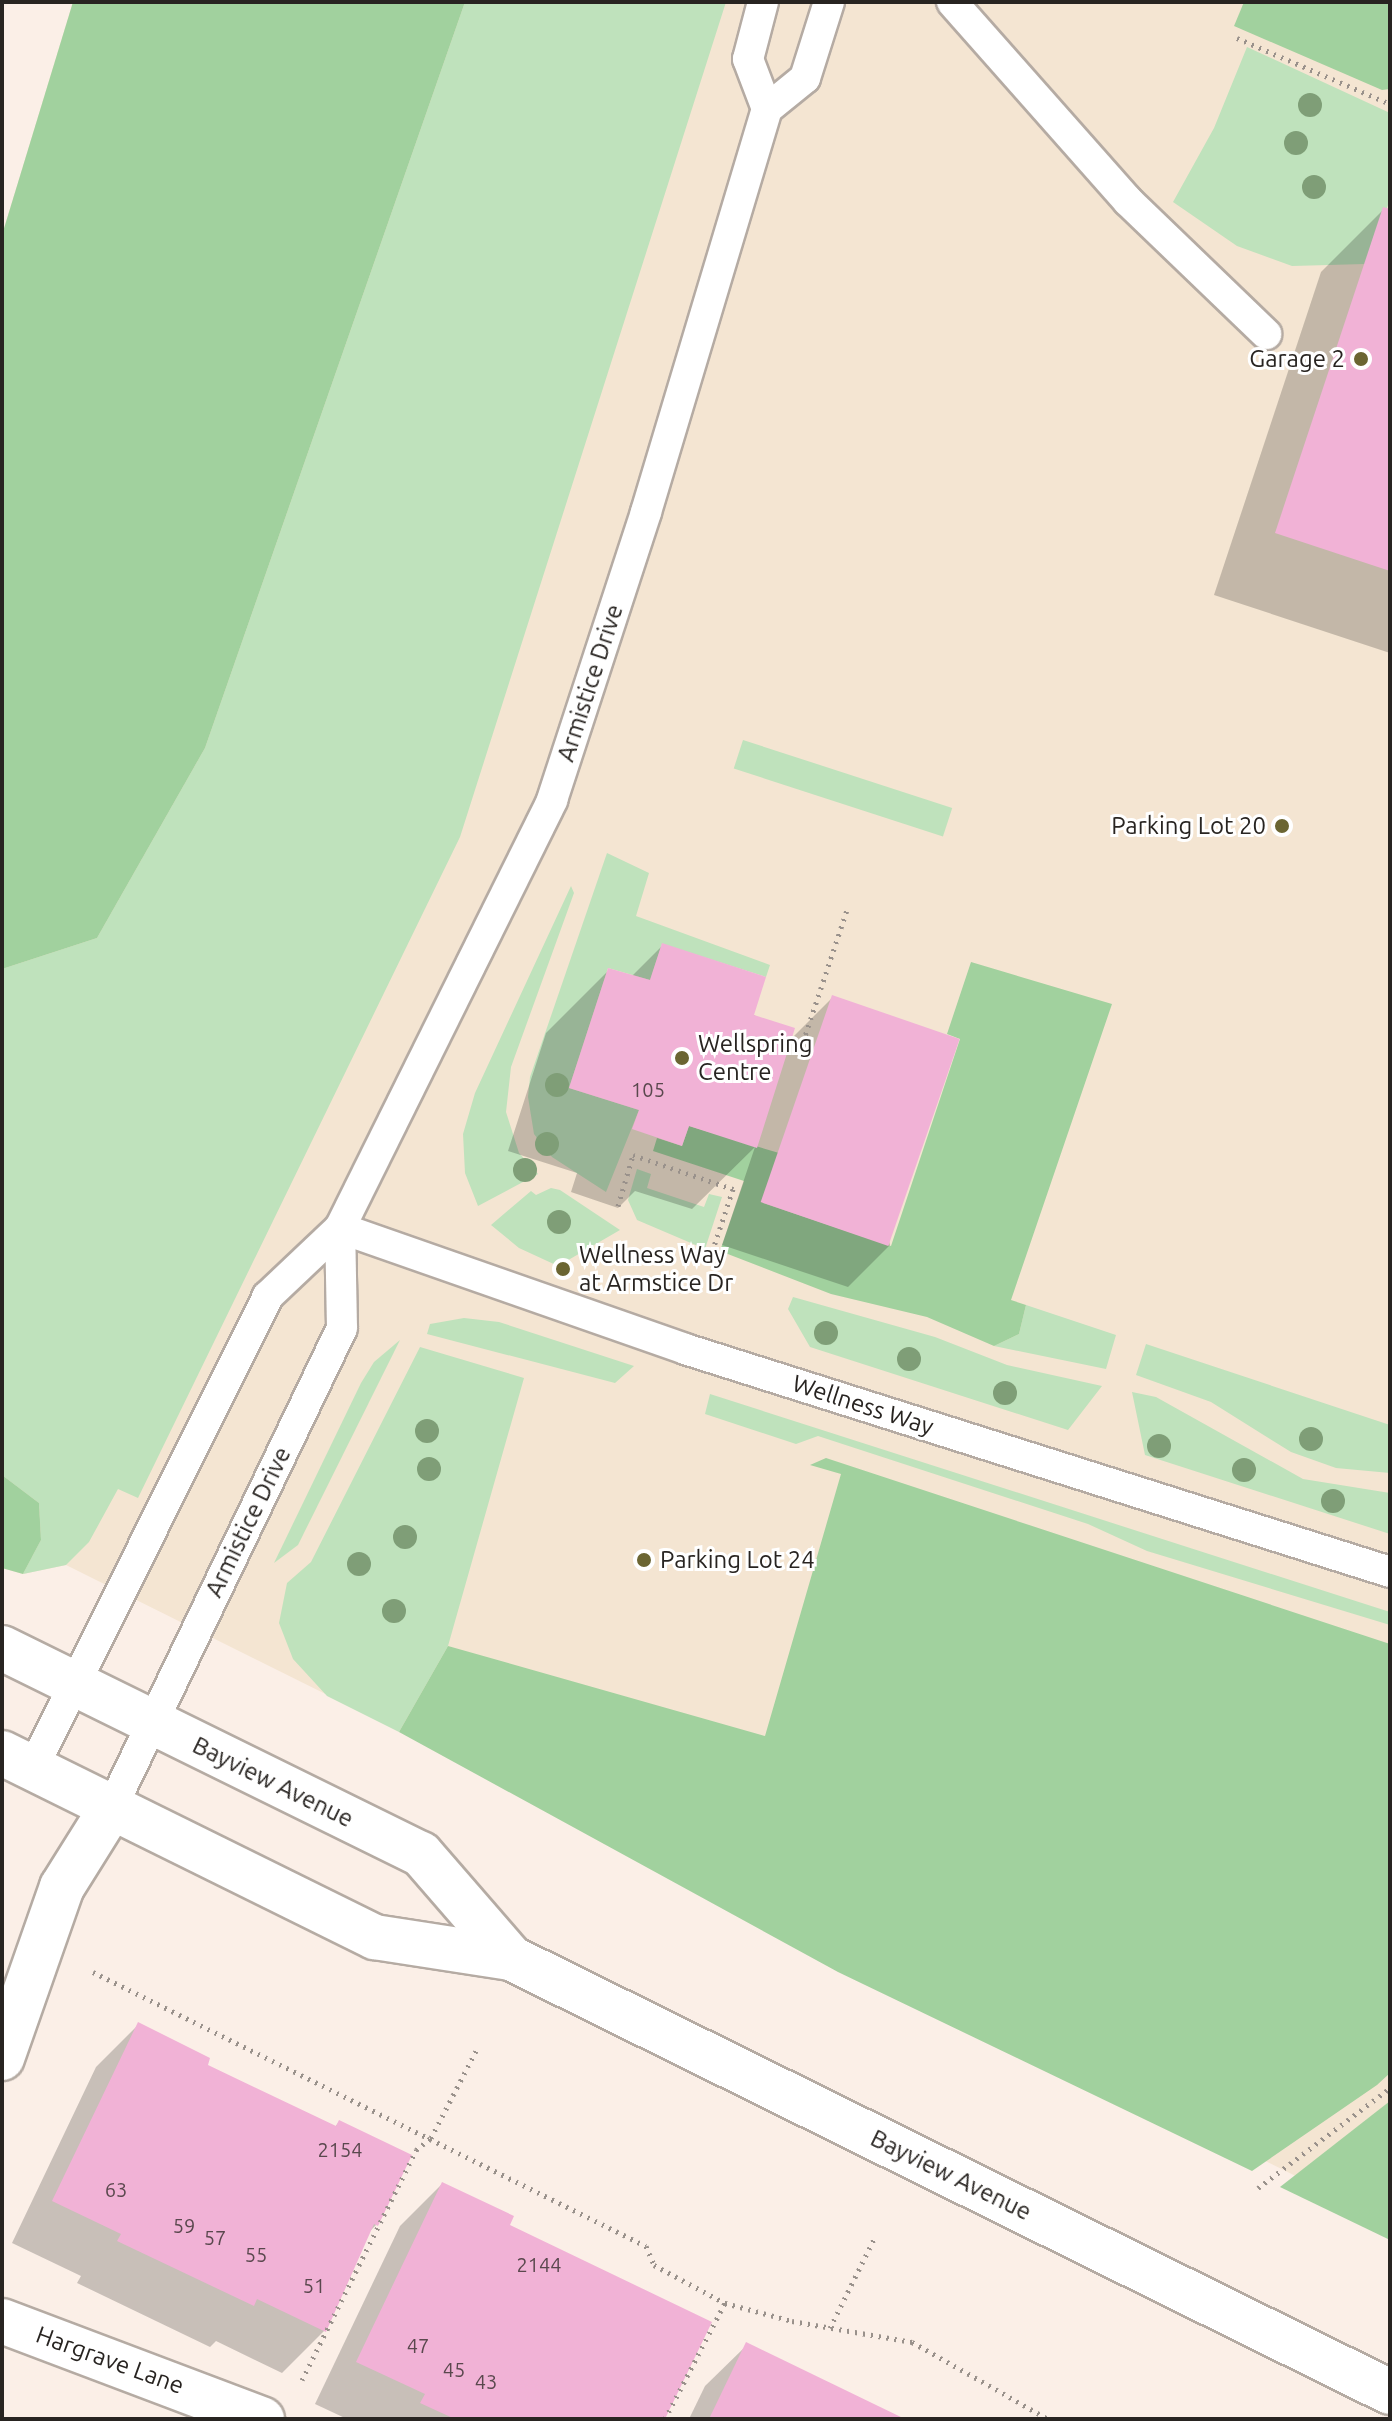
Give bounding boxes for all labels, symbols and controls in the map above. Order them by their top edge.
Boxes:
place label: Garage 2 [1249,345,1345,373]
marker: Garage 2 [1352,350,1370,368]
street label: Armistice Drive [551,601,629,765]
place label: Parking Lot 20 [1111,812,1266,840]
marker: Parking Lot 20 [1273,817,1291,835]
place label: Wellspring Centre [698,1030,813,1086]
marker: Wellspring Centre [673,1049,691,1067]
house number: 105 [631,1077,665,1101]
place label: Wellness Way at Armstice Dr [579,1241,733,1297]
marker: Wellness Way at Armstice Dr [554,1260,572,1278]
street label: Wellness Way [789,1369,937,1441]
street label: Armistice Drive [199,1442,297,1602]
place label: Parking Lot 24 [660,1546,815,1574]
marker: Parking Lot 24 [635,1551,653,1569]
street label: Bayview Avenue [188,1731,358,1833]
street label: Bayview Avenue [866,2124,1036,2226]
house number: 2154 [317,2137,363,2161]
house number: 63 [105,2177,127,2201]
house number: 59 [173,2213,195,2237]
house number: 57 [204,2225,226,2249]
house number: 55 [245,2242,267,2266]
house number: 2144 [516,2252,562,2276]
house number: 51 [303,2273,325,2297]
street label: Hargrave Lane [32,2320,188,2400]
house number: 47 [407,2333,429,2357]
house number: 45 [443,2357,465,2381]
house number: 43 [475,2369,497,2393]

